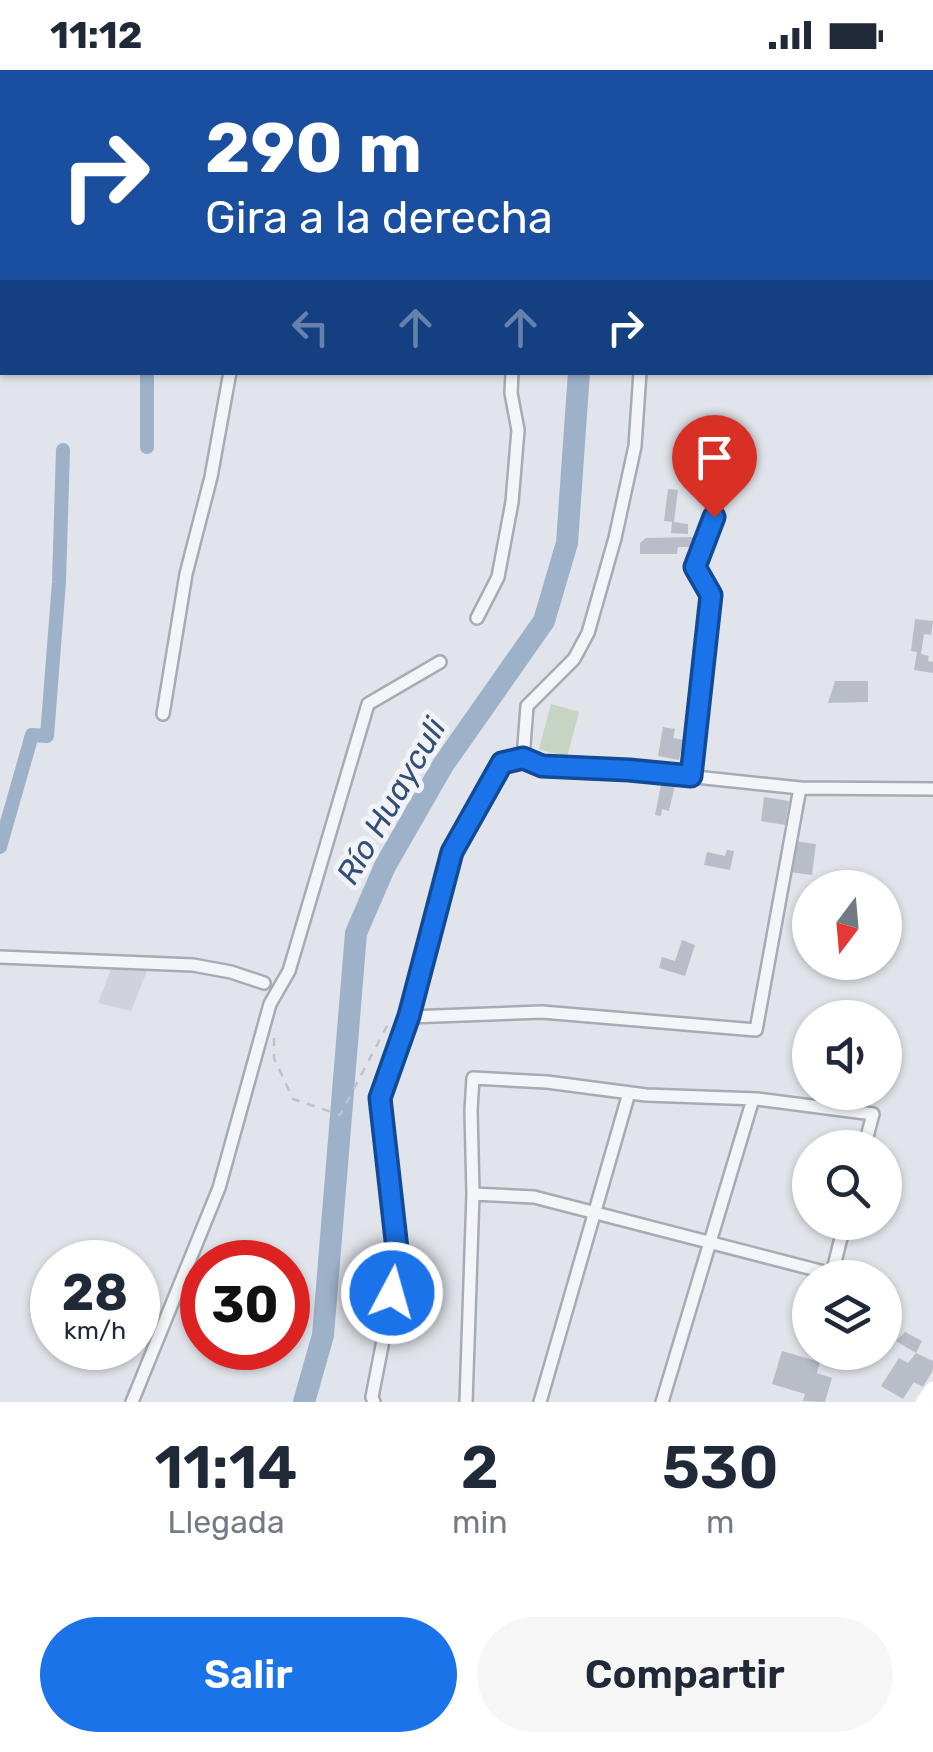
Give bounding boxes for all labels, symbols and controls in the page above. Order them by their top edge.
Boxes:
text: 11:12 [50,12,142,58]
text: 290 m [205,107,422,190]
icon: right [40,110,170,240]
text: Gira a la derecha [205,191,553,244]
icon: left [283,300,338,355]
icon: ahead [388,300,443,355]
icon: ahead [493,300,548,355]
icon: right [598,300,653,355]
pin [672,415,757,518]
icon: arrive [687,430,742,485]
water label: Río Huayculi [328,710,454,891]
north arrow [792,870,902,980]
map controls [792,870,902,1370]
button: sound [792,1000,902,1110]
button: search [792,1130,902,1240]
speed limit sign: 30 [180,1240,310,1370]
position arrow [340,1241,444,1345]
button: layers [792,1260,902,1370]
text: 28 [62,1263,128,1323]
text: km/h [64,1316,126,1345]
text: 11:14 [154,1432,298,1503]
text: 2 [461,1432,499,1503]
text: 530 [662,1432,779,1503]
text: Llegada [167,1503,285,1541]
text: min [452,1503,508,1541]
text: m [706,1503,735,1541]
button: Salir [40,1617,457,1732]
button: Compartir [477,1617,893,1732]

